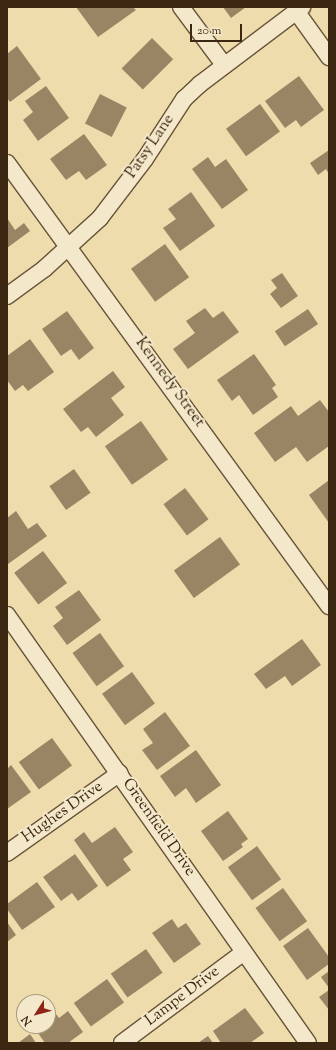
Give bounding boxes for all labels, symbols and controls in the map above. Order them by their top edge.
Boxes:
scale bar [192,16,244,42]
text: 20 m [197,22,221,40]
street label: Patsy Lane [123,111,179,183]
street label: Kennedy Street [130,334,208,432]
street label: Greenfield Drive [117,775,199,881]
street label: Hughes Drive [19,778,107,848]
street label: Lampe Drive [142,963,224,1031]
north arrow [16,994,56,1034]
text: N [18,1012,36,1029]

